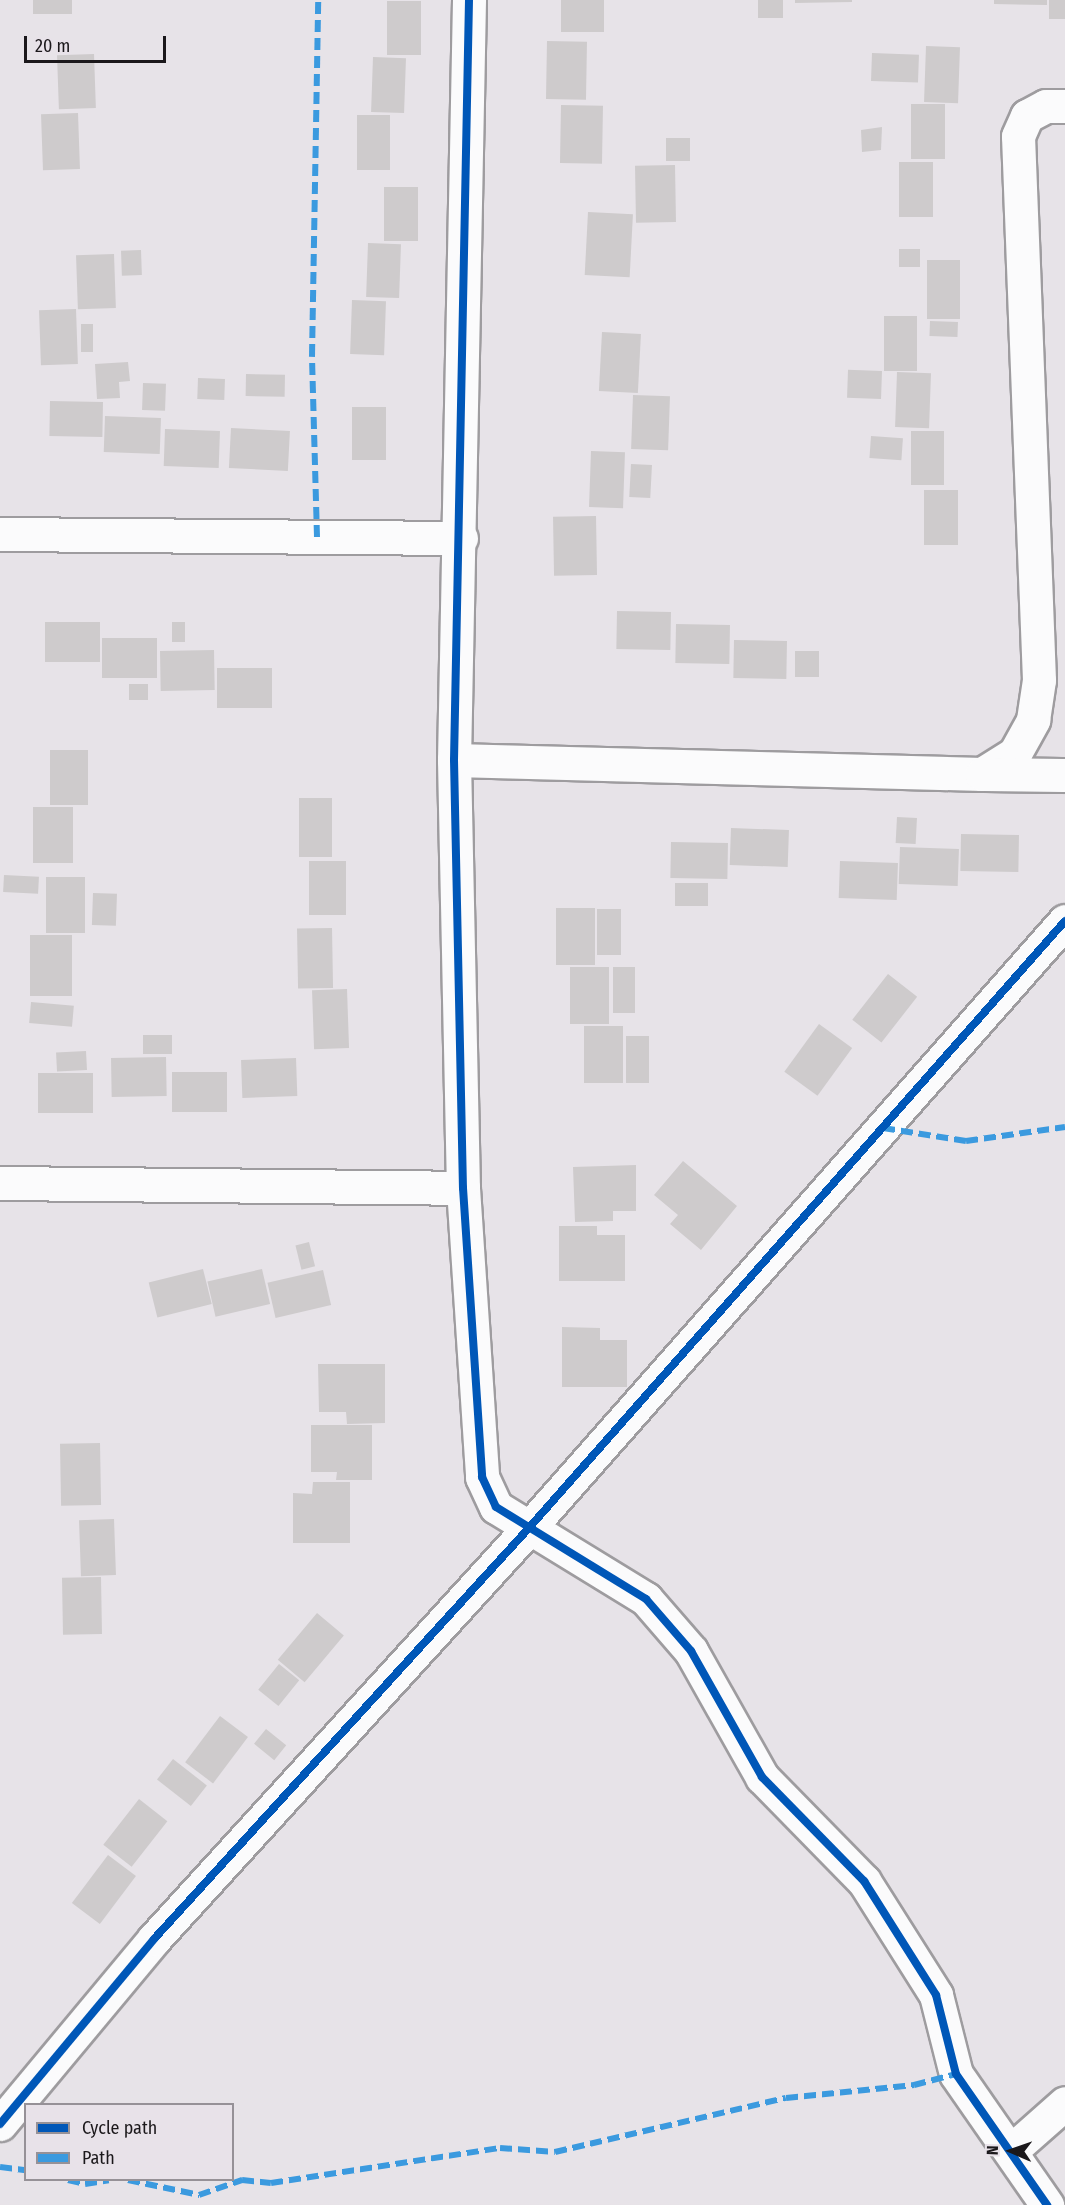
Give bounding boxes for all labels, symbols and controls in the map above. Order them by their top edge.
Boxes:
scale bar [27,24,170,62]
text: 20 m [35,35,70,57]
legend [24,2103,234,2181]
text: Cycle path [82,2117,157,2139]
north arrow [981,2121,1041,2181]
text: N [983,2145,1002,2155]
text: Path [82,2147,115,2169]

